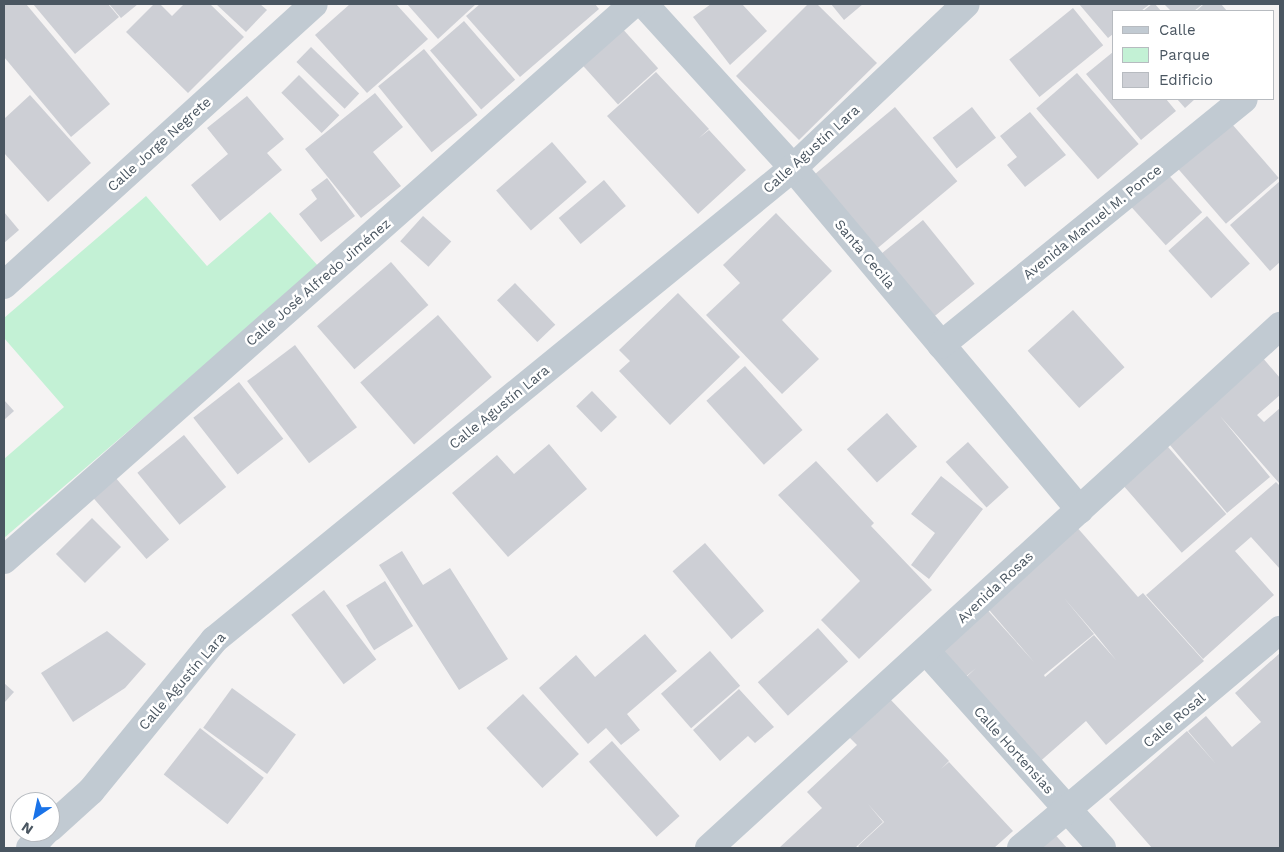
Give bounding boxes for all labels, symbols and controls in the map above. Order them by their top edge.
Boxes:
legend [1112,10,1274,100]
text: Calle [1159,21,1196,39]
text: Parque [1159,46,1210,64]
text: Edificio [1159,71,1213,89]
street label: Calle Jorge Negrete [104,93,214,195]
street label: Calle Agustín Lara [759,101,863,197]
street label: Avenida Manuel M. Ponce [1019,161,1165,283]
street label: Calle José Alfredo Jiménez [242,214,394,350]
street label: Santa Cecila [831,216,899,292]
street label: Calle Agustín Lara [445,361,553,453]
street label: Avenida Rosas [953,547,1037,627]
street label: Calle Agustín Lara [135,629,229,733]
street label: Calle Rosal [1139,689,1209,751]
street label: Calle Hortensias [970,703,1058,797]
north arrow [10,792,60,842]
text: N [18,819,36,838]

